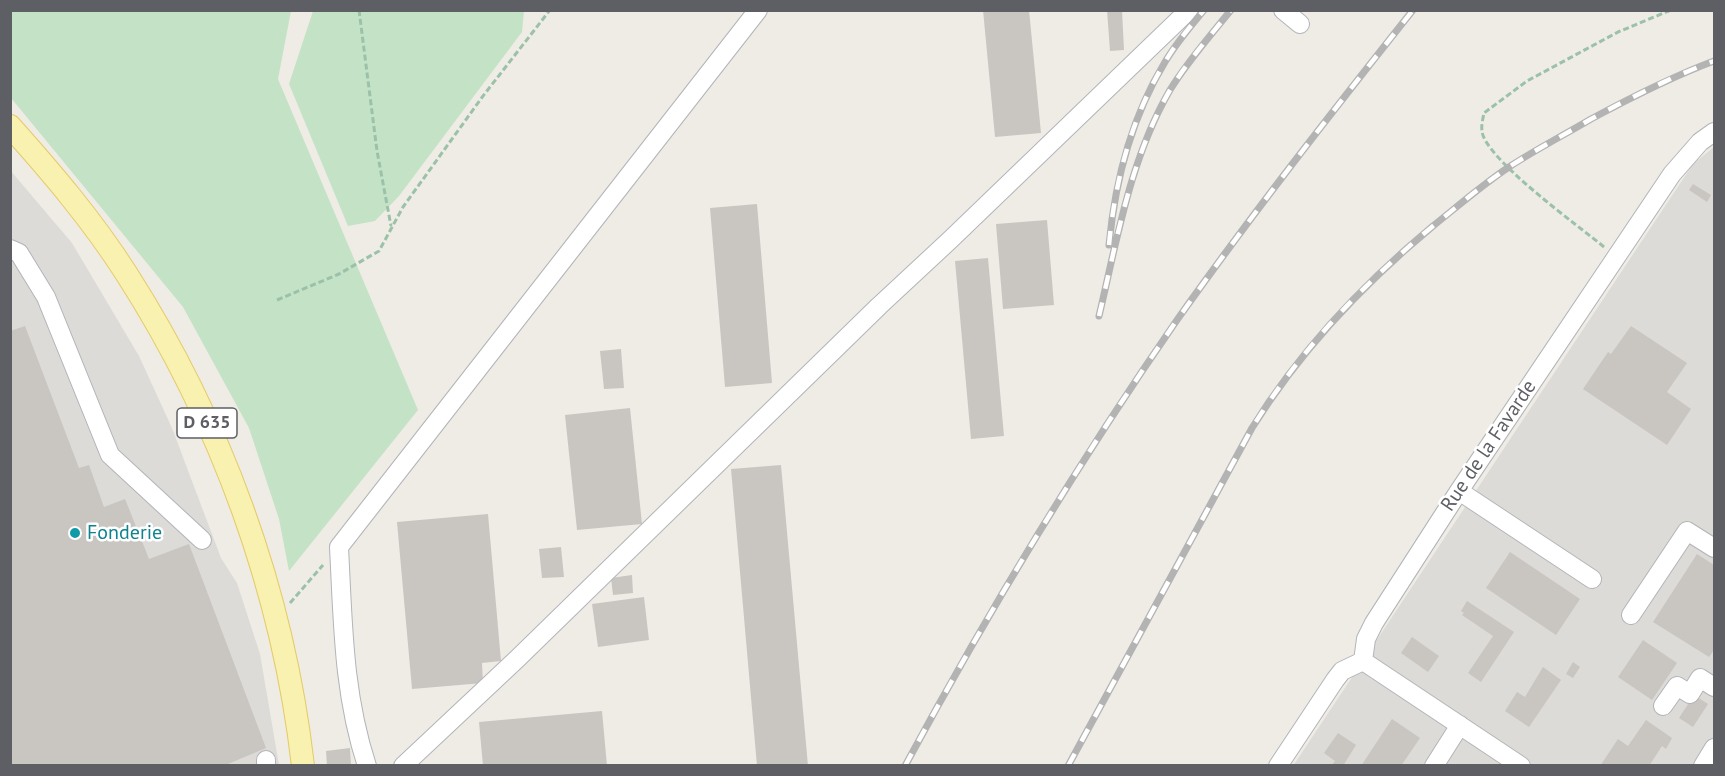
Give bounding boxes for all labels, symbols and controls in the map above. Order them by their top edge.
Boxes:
street label: Rue de la Favarde [1436,376,1542,516]
road number: D 635 [177,408,237,438]
place label: Fonderie [87,521,162,545]
marker: Fonderie [68,526,82,540]

